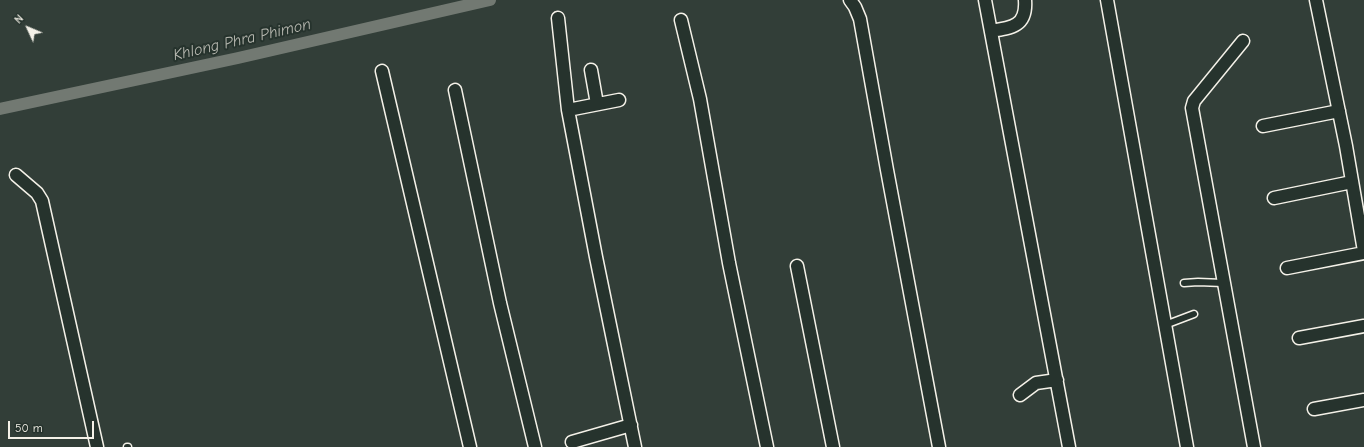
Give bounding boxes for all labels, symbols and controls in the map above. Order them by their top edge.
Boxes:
north arrow [8,8,48,48]
text: N [12,12,26,26]
water label: Khlong Phra Phimon [171,15,313,65]
scale bar [10,413,96,439]
text: 50 m [15,421,43,435]

